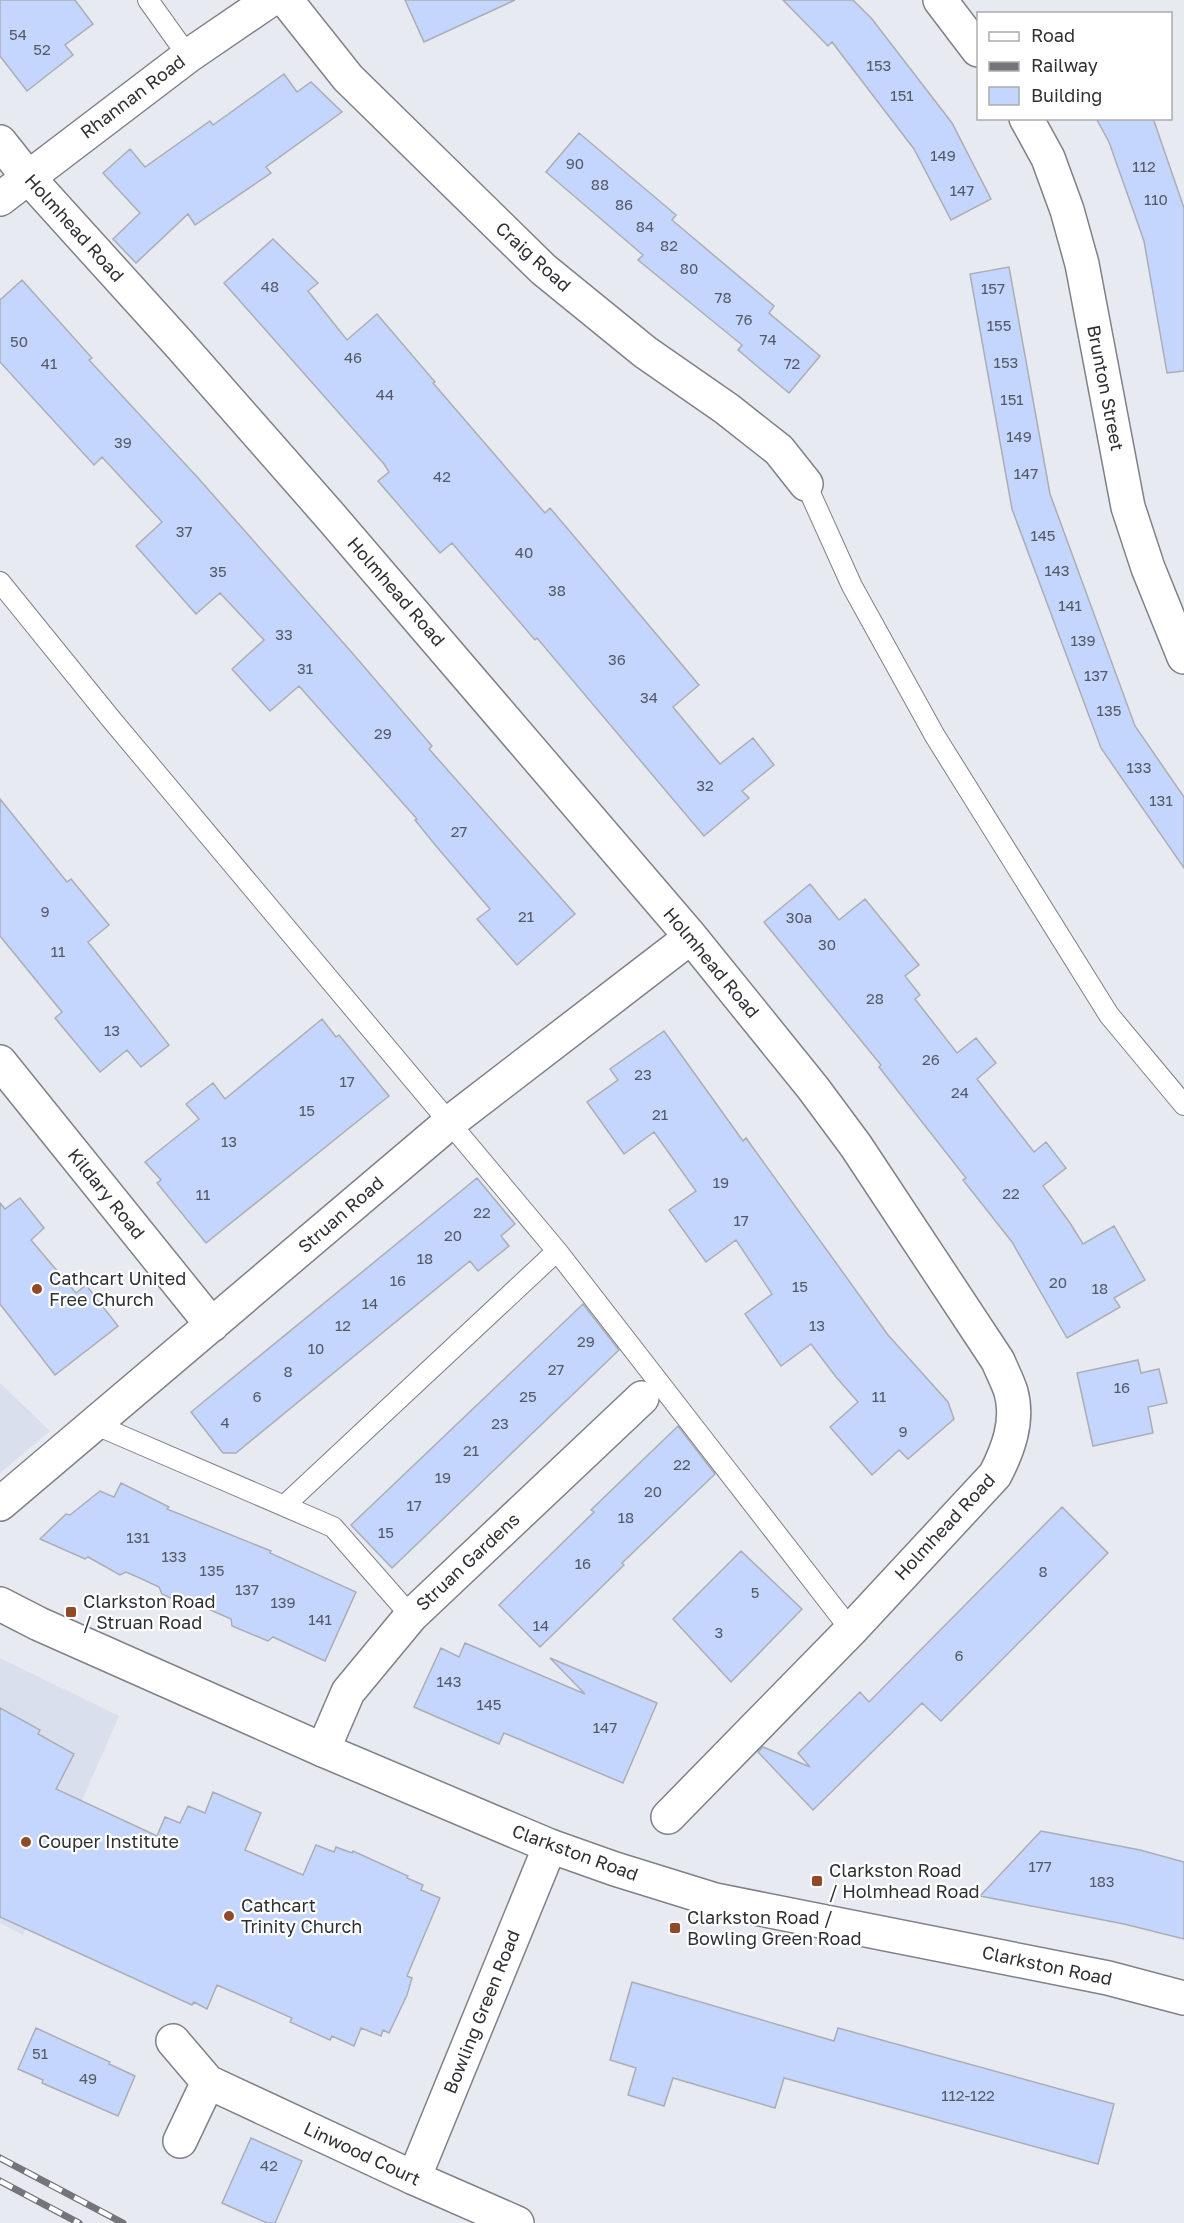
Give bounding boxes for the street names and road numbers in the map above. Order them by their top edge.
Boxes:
street label: Rhannan Road [76,50,189,143]
street label: Holmhead Road [21,169,129,286]
street label: Craig Road [491,217,576,296]
street label: Brunton Street [1083,323,1129,453]
street label: Holmhead Road [343,532,450,650]
street label: Holmhead Road [659,903,764,1022]
street label: Kildary Road [64,1144,150,1243]
street label: Struan Road [293,1171,388,1257]
street label: Holmhead Road [889,1469,999,1584]
street label: Struan Gardens [411,1508,524,1615]
street label: Clarkston Road [509,1819,641,1885]
street label: Bowling Green Road [438,1927,524,2097]
street label: Clarkston Road [980,1940,1114,1990]
street label: Linwood Court [301,2116,424,2190]

